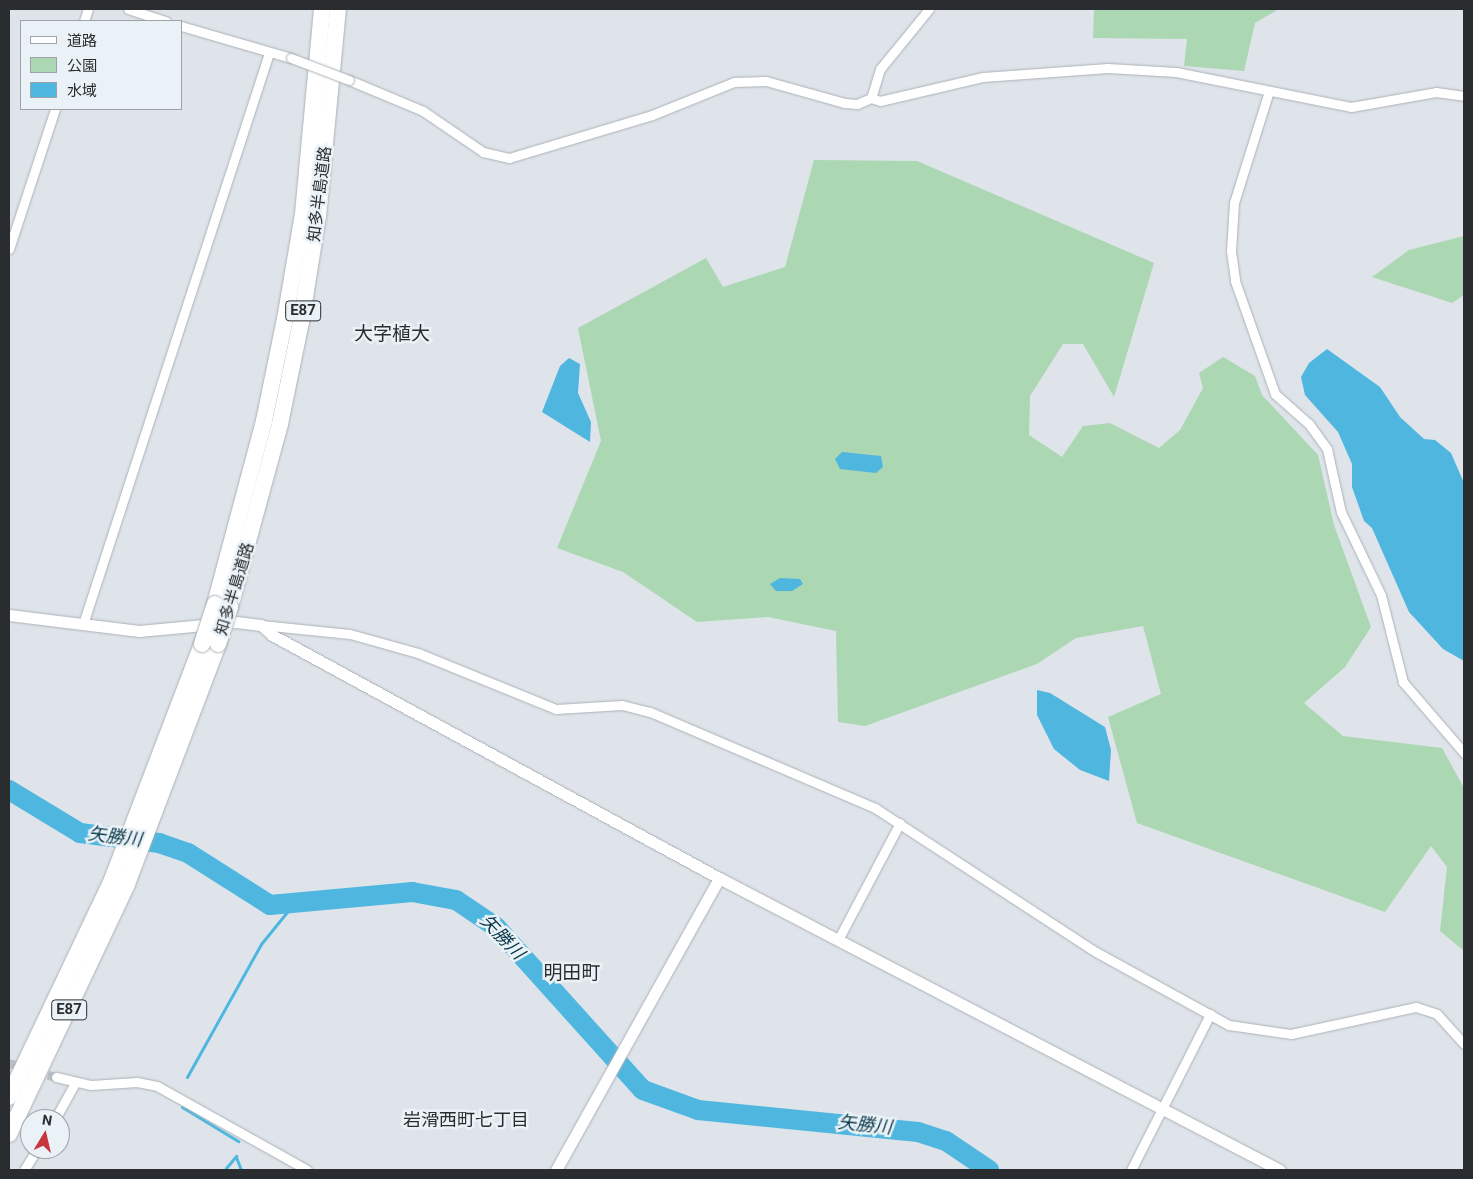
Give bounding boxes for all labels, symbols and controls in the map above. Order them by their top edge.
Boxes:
legend [20,20,182,110]
text: 道路 [67,32,97,50]
text: 公園 [67,57,97,75]
text: 水域 [67,82,97,100]
street label: 知多半島道路 [305,145,335,243]
road number: E87 [284,298,322,324]
district label: 大字植大 [354,323,430,345]
street label: 知多半島道路 [212,540,258,638]
water label: 矢勝川 [87,823,143,851]
water label: 矢勝川 [475,910,529,964]
district label: 明田町 [544,962,600,984]
road number: E87 [50,998,88,1022]
north arrow [20,1109,70,1159]
district label: 岩滑西町七丁目 [403,1109,529,1131]
text: N [41,1111,53,1129]
water label: 矢勝川 [837,1111,893,1139]

